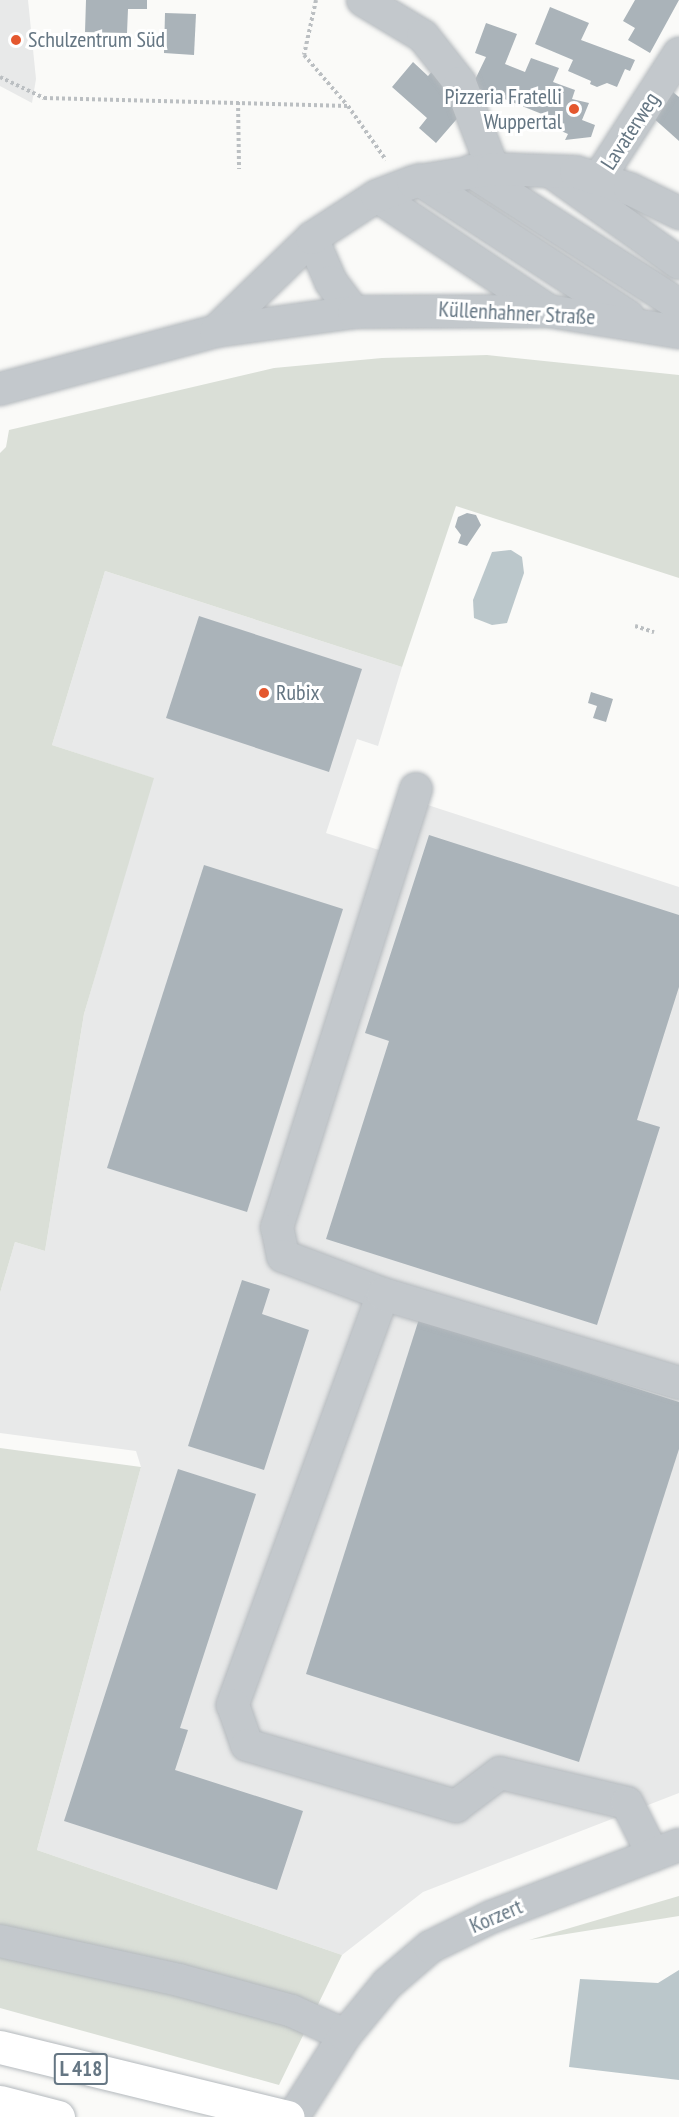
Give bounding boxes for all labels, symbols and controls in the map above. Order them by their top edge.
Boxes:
place label: Schulzentrum Süd [28,27,165,53]
marker: Schulzentrum Süd [9,33,23,47]
place label: Pizzeria Fratelli Wuppertal [444,83,562,134]
street label: Lavaterweg [595,87,665,175]
marker: Pizzeria Fratelli Wuppertal [567,102,581,116]
street label: Küllenhahner Straße [438,296,596,330]
place label: Rubix [276,680,319,706]
marker: Rubix [257,686,271,700]
street label: Korzert [466,1893,526,1939]
road number: L 418 [52,2051,110,2087]

